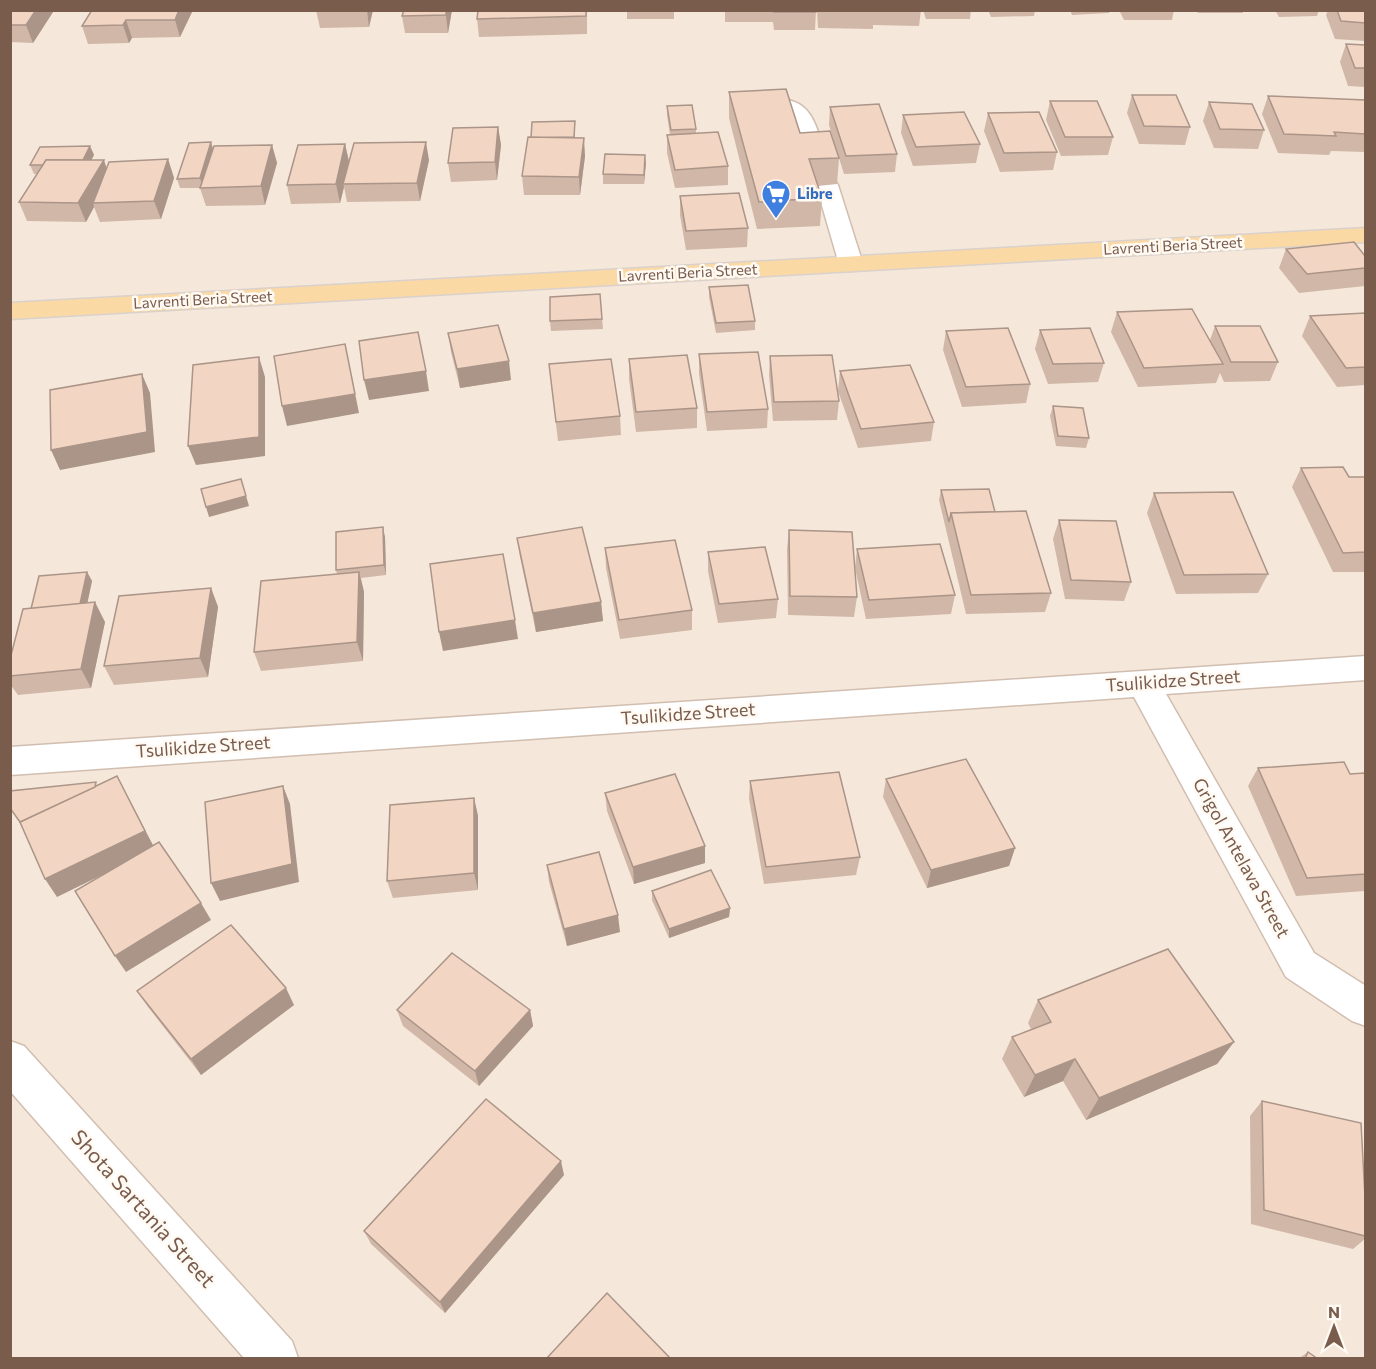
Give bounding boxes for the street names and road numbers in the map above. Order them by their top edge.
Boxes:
street label: Lavrenti Beria Street [1103,232,1243,258]
street label: Lavrenti Beria Street [618,259,758,285]
street label: Lavrenti Beria Street [133,286,273,312]
street label: Tsulikidze Street [1105,664,1241,696]
street label: Tsulikidze Street [620,697,756,729]
street label: Tsulikidze Street [135,730,271,762]
street label: Grigol Antelava Street [1189,774,1295,941]
street label: Shota Sartania Street [67,1124,221,1292]

